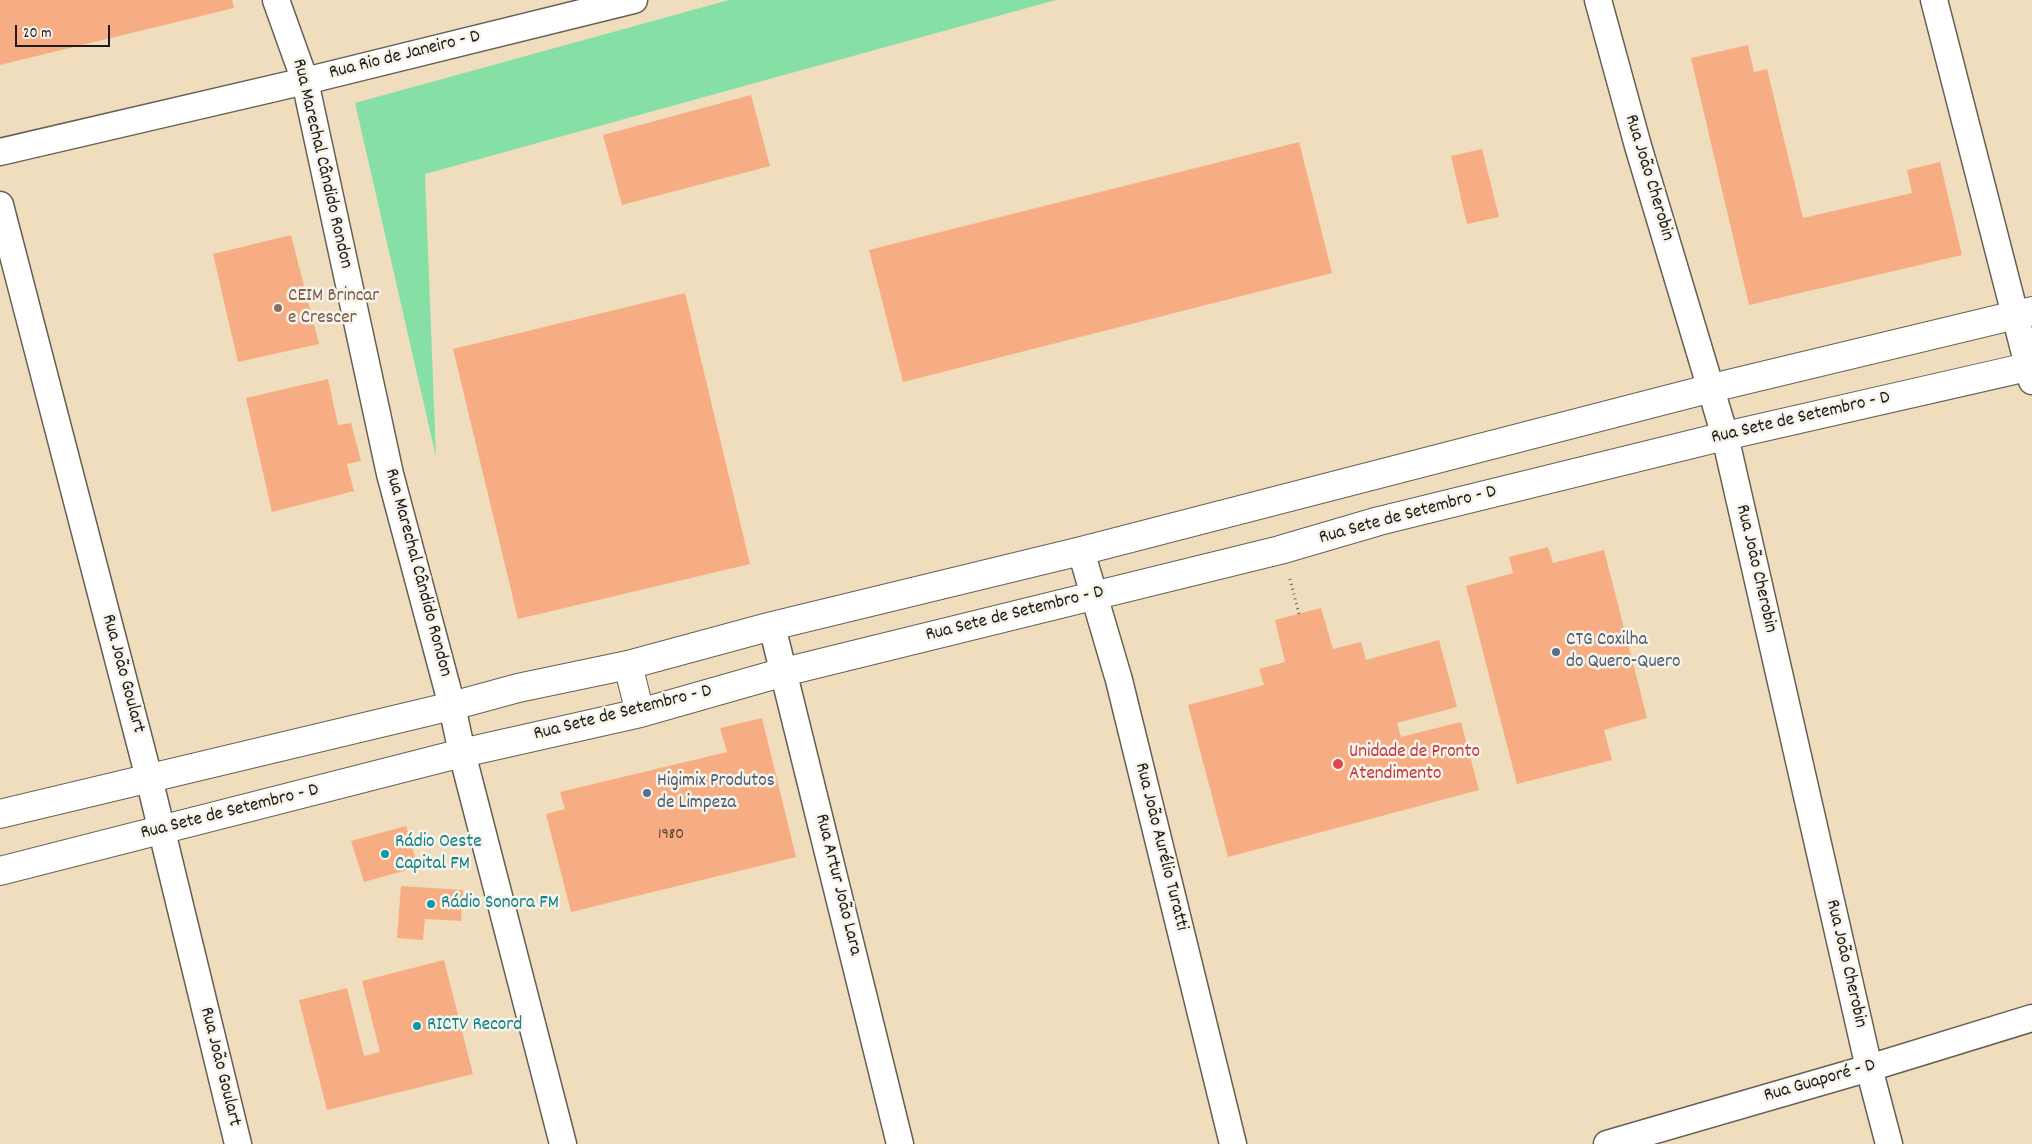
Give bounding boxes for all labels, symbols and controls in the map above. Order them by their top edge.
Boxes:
scale bar [18,15,112,47]
text: 20 m [23,23,51,45]
street label: Rua Rio de Janeiro - D [327,26,483,86]
street label: Rua Marechal Cândido Rondon [286,57,356,271]
street label: Rua João Cherobin [1618,112,1678,244]
place label: CEIM Brincar e Crescer [288,286,379,330]
marker: CEIM Brincar e Crescer [272,302,284,314]
street label: Rua Sete de Setembro - D [1709,387,1893,451]
street label: Rua Marechal Cândido Rondon [378,466,456,680]
street label: Rua Sete de Setembro - D [1317,481,1499,551]
street label: Rua João Cherobin [1729,503,1781,635]
street label: Rua Sete de Setembro - D [924,582,1106,648]
street label: Rua João Goulart [95,612,149,736]
place label: CTG Coxilha do Quero-Quero [1566,630,1680,674]
marker: CTG Coxilha do Quero-Quero [1550,646,1562,658]
street label: Rua Sete de Setembro - D [532,681,714,747]
place label: Unidade de Pronto Atendimento [1349,742,1480,786]
marker: Unidade de Pronto Atendimento [1331,757,1345,771]
street label: Rua João Aurélio Turatti [1128,761,1192,933]
place label: Higimix Produtos de Limpeza [657,771,775,815]
street label: Rua Sete de Setembro - D [139,780,321,846]
marker: Higimix Produtos de Limpeza [641,787,653,799]
street label: Rua Artur João Lara [808,812,866,958]
house number: 1980 [658,826,684,846]
place label: Rádio Oeste Capital FM [395,832,482,876]
marker: Rádio Oeste Capital FM [379,848,391,860]
place label: Rádio Sonora FM [441,893,559,915]
marker: Rádio Sonora FM [425,898,437,910]
street label: Rua João Cherobin [1819,898,1871,1030]
street label: Rua João Goulart [193,1005,245,1129]
place label: RICTV Record [427,1015,522,1037]
marker: RICTV Record [411,1020,423,1032]
street label: Rua Guaporé - D [1762,1055,1878,1109]

